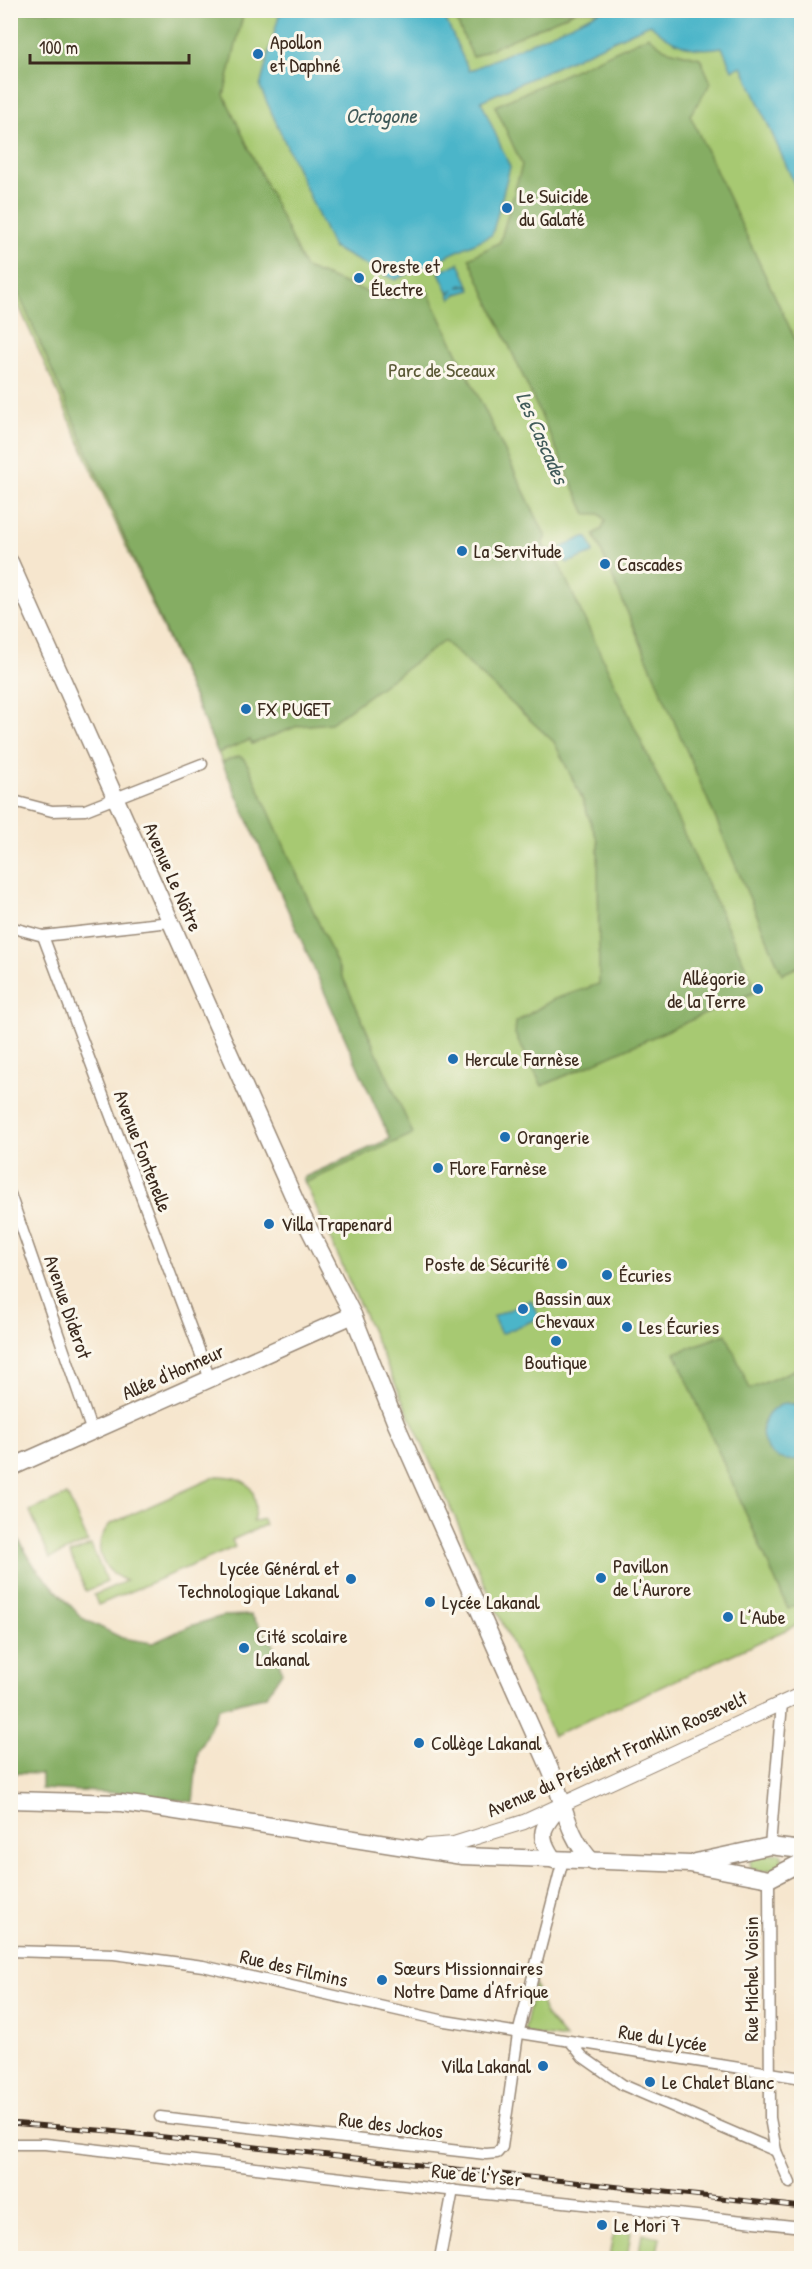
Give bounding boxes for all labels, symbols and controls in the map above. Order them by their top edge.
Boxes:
scale bar [30,27,189,65]
place label: Apollon et Daphné [270,28,341,78]
text: 100 m [39,35,78,60]
marker: Apollon et Daphné [251,47,265,61]
water label: Octogone [345,101,418,130]
place label: Le Suicide du Galaté [519,182,589,232]
marker: Le Suicide du Galaté [500,201,514,215]
place label: Oreste et Électre [371,252,441,302]
marker: Oreste et Électre [352,271,366,285]
park label: Parc de Sceaux [388,356,496,383]
water label: Les Cascades [509,387,576,490]
place label: La Servitude [474,537,562,564]
marker: La Servitude [455,544,469,558]
place label: Cascades [617,550,683,577]
marker: Cascades [598,557,612,571]
place label: FX PUGET [257,695,331,722]
marker: FX PUGET [239,702,253,716]
street label: Avenue Le Nôtre [137,818,210,936]
place label: Allégorie de la Terre [667,964,746,1014]
marker: Allégorie de la Terre [751,982,765,996]
place label: Hercule Farnèse [465,1045,579,1072]
marker: Hercule Farnèse [446,1052,460,1066]
street label: Avenue Fontenelle [108,1086,179,1216]
place label: Orangerie [517,1123,590,1150]
marker: Orangerie [498,1130,512,1144]
place label: Flore Farnèse [449,1154,547,1181]
marker: Flore Farnèse [431,1161,445,1175]
place label: Villa Trapenard [281,1210,392,1237]
marker: Villa Trapenard [262,1217,276,1231]
place label: Poste de Sécurité [425,1250,550,1277]
street label: Avenue Diderot [38,1252,99,1363]
marker: Poste de Sécurité [555,1257,569,1271]
place label: Écuries [619,1261,672,1288]
marker: Écuries [600,1268,614,1282]
place label: Bassin aux Chevaux [535,1284,611,1334]
marker: Bassin aux Chevaux [516,1302,530,1316]
place label: Les Écuries [639,1313,719,1340]
marker: Les Écuries [620,1320,634,1334]
marker: Boutique [549,1334,563,1348]
street label: Allée d'Honneur [117,1337,228,1406]
place label: Boutique [525,1348,587,1375]
place label: Pavillon de l'Aurore [613,1552,691,1602]
place label: Lycée Général et Technologique Lakanal [178,1554,340,1604]
marker: Pavillon de l'Aurore [594,1571,608,1585]
marker: Lycée Général et Technologique Lakanal [344,1572,358,1586]
place label: Lycée Lakanal [442,1588,540,1615]
marker: Lycée Lakanal [423,1595,437,1609]
place label: L’Aube [740,1603,786,1630]
marker: L’Aube [721,1610,735,1624]
place label: Cité scolaire Lakanal [256,1622,348,1672]
marker: Cité scolaire Lakanal [237,1641,251,1655]
street label: Avenue du Président Franklin Roosevelt [482,1683,752,1823]
place label: Collège Lakanal [431,1729,542,1756]
marker: Collège Lakanal [412,1736,426,1750]
street label: Rue Michel Voisin [737,1916,764,2042]
street label: Rue des Filmins [238,1942,351,1993]
place label: Sœurs Missionnaires Notre Dame d'Afrique [394,1954,549,2004]
marker: Sœurs Missionnaires Notre Dame d'Afrique [375,1973,389,1987]
street label: Rue du Lycée [617,2017,709,2058]
place label: Villa Lakanal [441,2052,532,2079]
marker: Villa Lakanal [536,2059,550,2073]
place label: Le Chalet Blanc [662,2068,774,2095]
marker: Le Chalet Blanc [643,2075,657,2089]
street label: Rue des Jockos [337,2105,445,2144]
street label: Rue de l'Yser [430,2156,524,2193]
place label: Le Mori 7 [614,2211,681,2238]
marker: Le Mori 7 [595,2218,609,2232]

